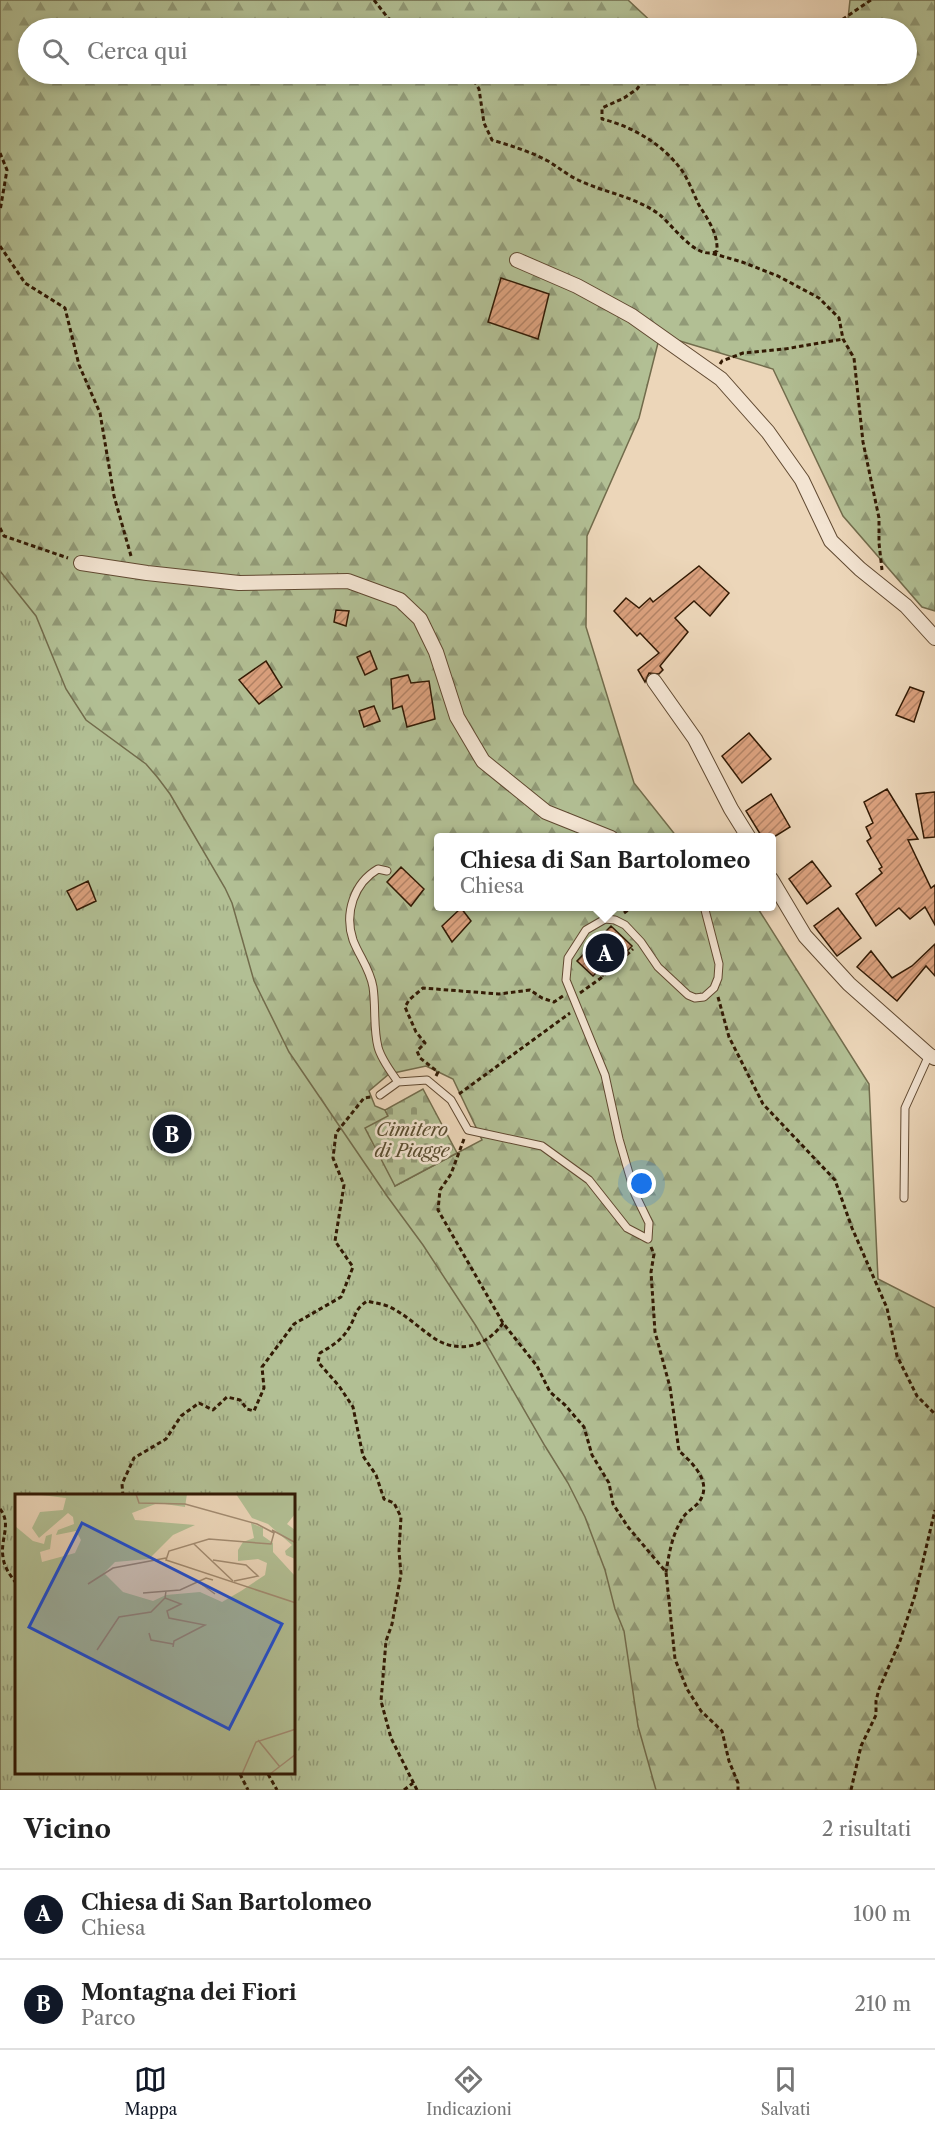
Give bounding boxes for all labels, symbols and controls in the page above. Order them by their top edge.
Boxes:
search box [18,18,917,84]
icon: search [39,35,72,68]
text: Cerca qui [87,38,188,65]
popup [434,833,776,911]
text: Chiesa di San Bartolomeo [460,847,750,874]
text: Chiesa [460,874,524,898]
pin: A [586,930,624,976]
pin: B [152,1112,192,1156]
park label: Cimitero di Piagge [375,1119,451,1162]
your location [627,1169,656,1198]
inset map [15,1494,296,1775]
text: Vicino [24,1813,111,1845]
text: 2 risultati [822,1817,911,1841]
text: Chiesa di San Bartolomeo [81,1889,372,1916]
text: A [36,1902,51,1926]
text: 100 m [853,1902,911,1926]
text: Chiesa [81,1916,146,1940]
text: Montagna dei Fiori [81,1979,297,2006]
text: B [36,1992,51,2016]
text: 210 m [854,1992,911,2016]
text: Parco [81,2006,135,2030]
tab: Mappa [125,2063,177,2119]
tab: Indicazioni [426,2063,512,2119]
tab: Salvati [761,2063,810,2119]

